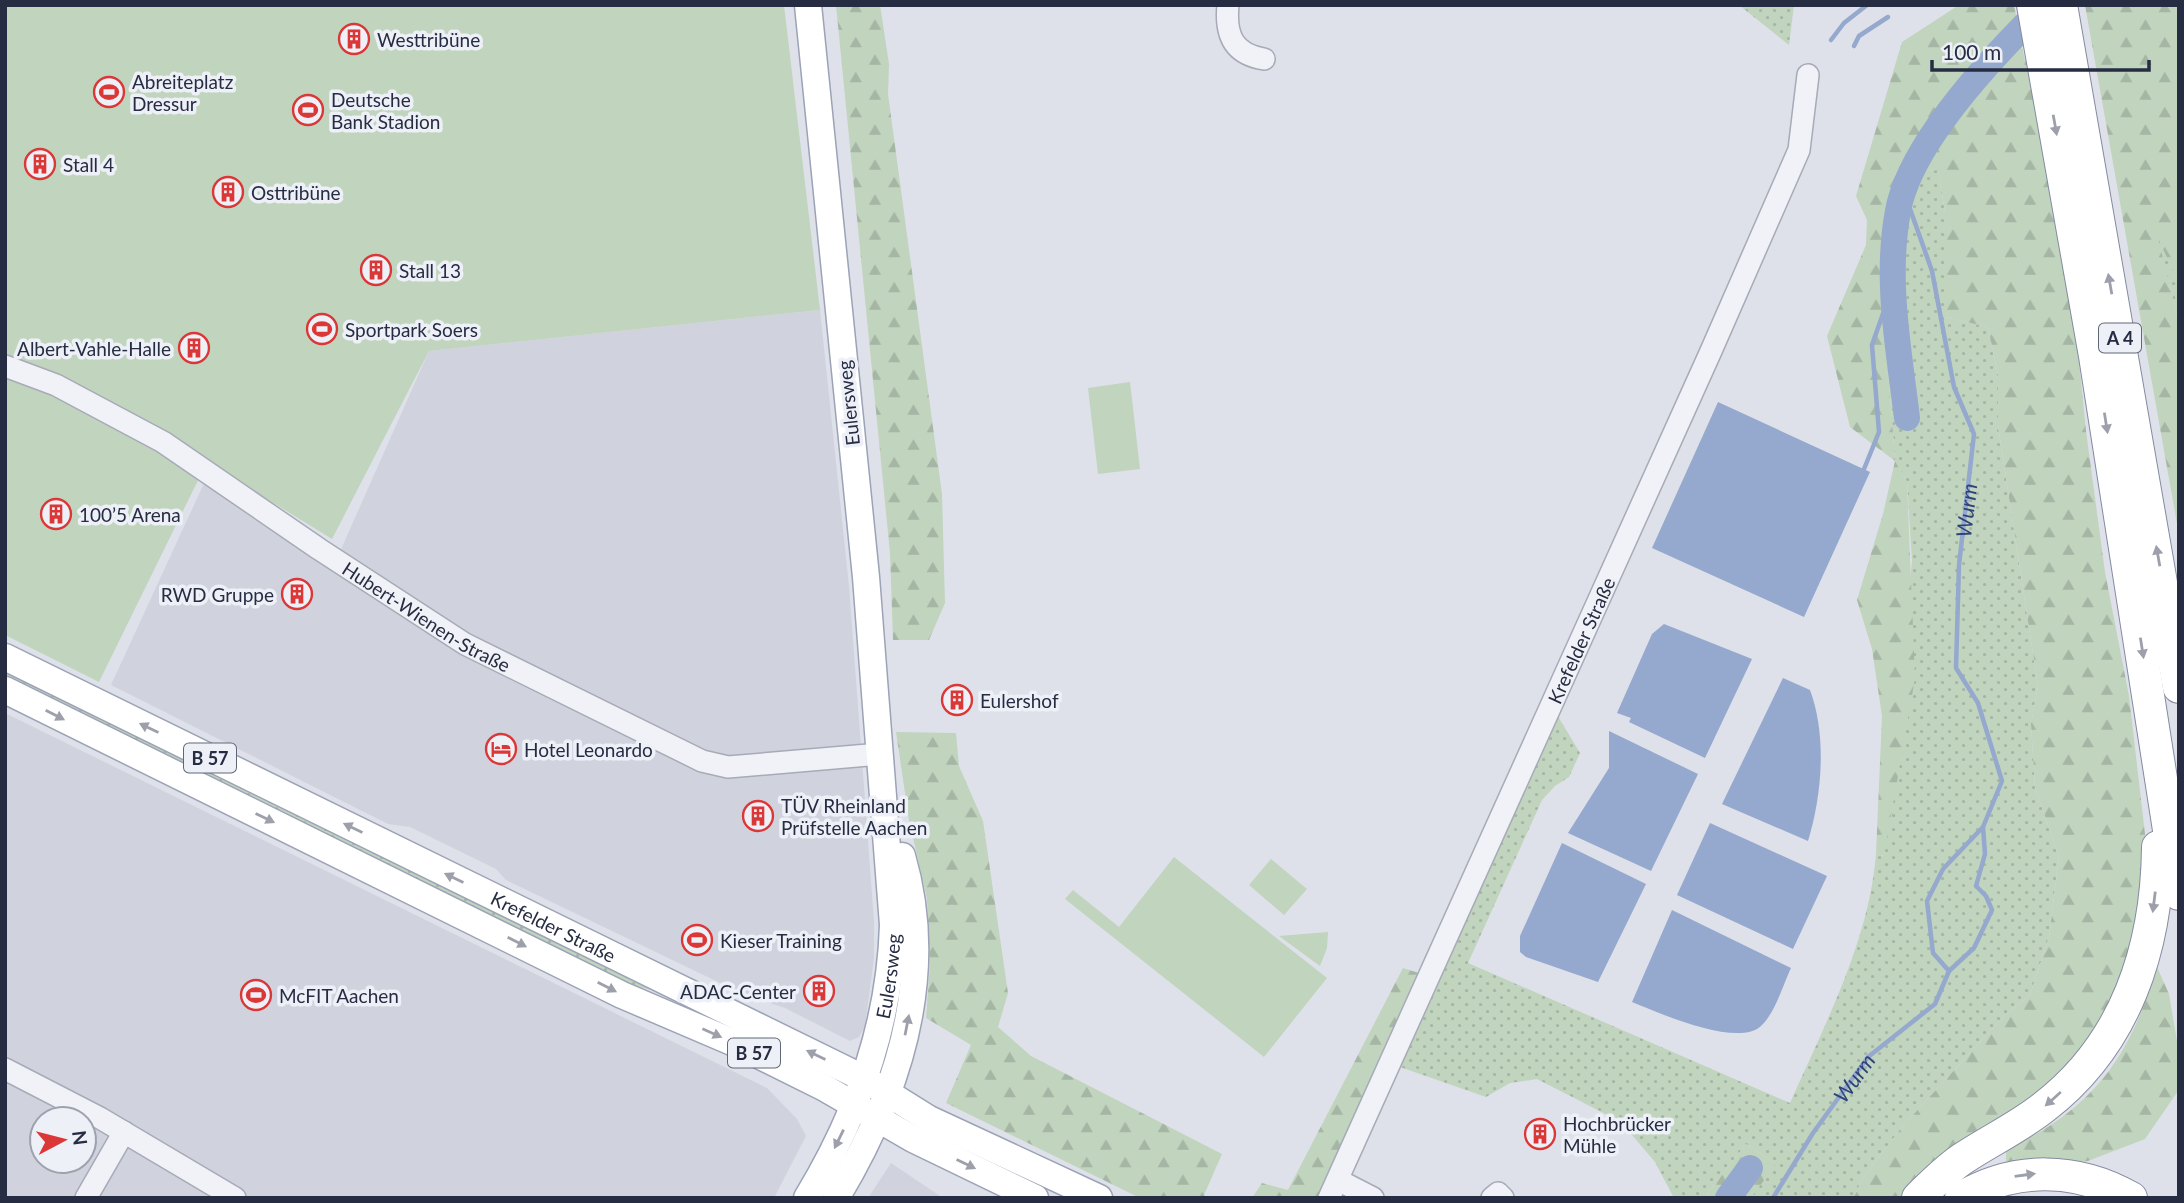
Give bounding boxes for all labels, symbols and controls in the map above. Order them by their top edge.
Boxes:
building icon: Westtribüne [337,22,371,56]
place label: Westtribüne [377,28,480,51]
scale bar [1932,28,2149,72]
text: 100 m [1942,39,2001,64]
place label: Abreiteplatz Dressur [132,70,233,115]
sports icon: Abreiteplatz Dressur [92,75,126,109]
place label: Deutsche Bank Stadion [331,88,440,133]
sports icon: Deutsche Bank Stadion [291,93,325,127]
one-way arrow [2050,114,2061,136]
building icon: Stall 4 [23,147,57,181]
place label: Stall 4 [63,153,114,176]
building icon: Osttribüne [211,175,245,209]
place label: Osttribüne [251,181,341,204]
building icon: Stall 13 [359,253,393,287]
place label: Stall 13 [399,259,461,282]
one-way arrow [2105,273,2116,295]
sports icon: Sportpark Soers [305,312,339,346]
place label: Sportpark Soers [345,318,478,341]
road number: A 4 [2099,324,2141,352]
building icon: Albert-Vahle-Halle [177,331,211,365]
place label: Albert-Vahle-Halle [17,337,171,360]
street label: Eulersweg [832,359,864,447]
one-way arrow [2101,412,2112,434]
water label: Wurm [1950,482,1981,539]
building icon: 100’5 Arena [39,497,73,531]
place label: 100’5 Arena [79,503,181,526]
one-way arrow [2152,545,2163,567]
street label: Hubert-Wienen-Straße [339,556,514,676]
street label: Krefelder Straße [1542,573,1619,707]
building icon: RWD Gruppe [280,577,314,611]
place label: RWD Gruppe [161,583,274,606]
one-way arrow [2137,637,2148,659]
building icon: Eulershof [940,683,974,717]
place label: Eulershof [980,689,1059,712]
one-way arrow [45,710,65,721]
one-way arrow [139,722,159,733]
hotel icon: Hotel Leonardo [484,732,518,766]
place label: Hotel Leonardo [524,738,653,761]
road number: B 57 [184,744,236,772]
place label: TÜV Rheinland Prüfstelle Aachen [781,794,927,839]
building icon: TÜV Rheinland Prüfstelle Aachen [741,799,775,833]
one-way arrow [255,812,275,823]
one-way arrow [343,823,363,834]
one-way arrow [444,873,464,884]
street label: Krefelder Straße [487,886,620,966]
one-way arrow [2149,892,2160,914]
sports icon: Kieser Training [680,923,714,957]
place label: Kieser Training [720,929,842,952]
street label: Eulersweg [870,933,904,1021]
one-way arrow [507,937,527,948]
building icon: ADAC-Center [802,974,836,1008]
sports icon: McFIT Aachen [239,978,273,1012]
place label: ADAC-Center [680,980,796,1003]
one-way arrow [597,982,617,993]
place label: McFIT Aachen [279,984,399,1007]
one-way arrow [902,1014,913,1036]
one-way arrow [702,1028,723,1039]
road number: B 57 [728,1038,780,1068]
water label: Wurm [1827,1048,1879,1107]
one-way arrow [806,1050,826,1061]
one-way arrow [2045,1091,2062,1107]
north arrow [28,1105,98,1175]
place label: Hochbrücker Mühle [1563,1112,1671,1157]
building icon: Hochbrücker Mühle [1523,1117,1557,1151]
text: N [68,1129,93,1147]
one-way arrow [834,1129,845,1149]
one-way arrow [956,1159,976,1170]
one-way arrow [2014,1170,2036,1181]

